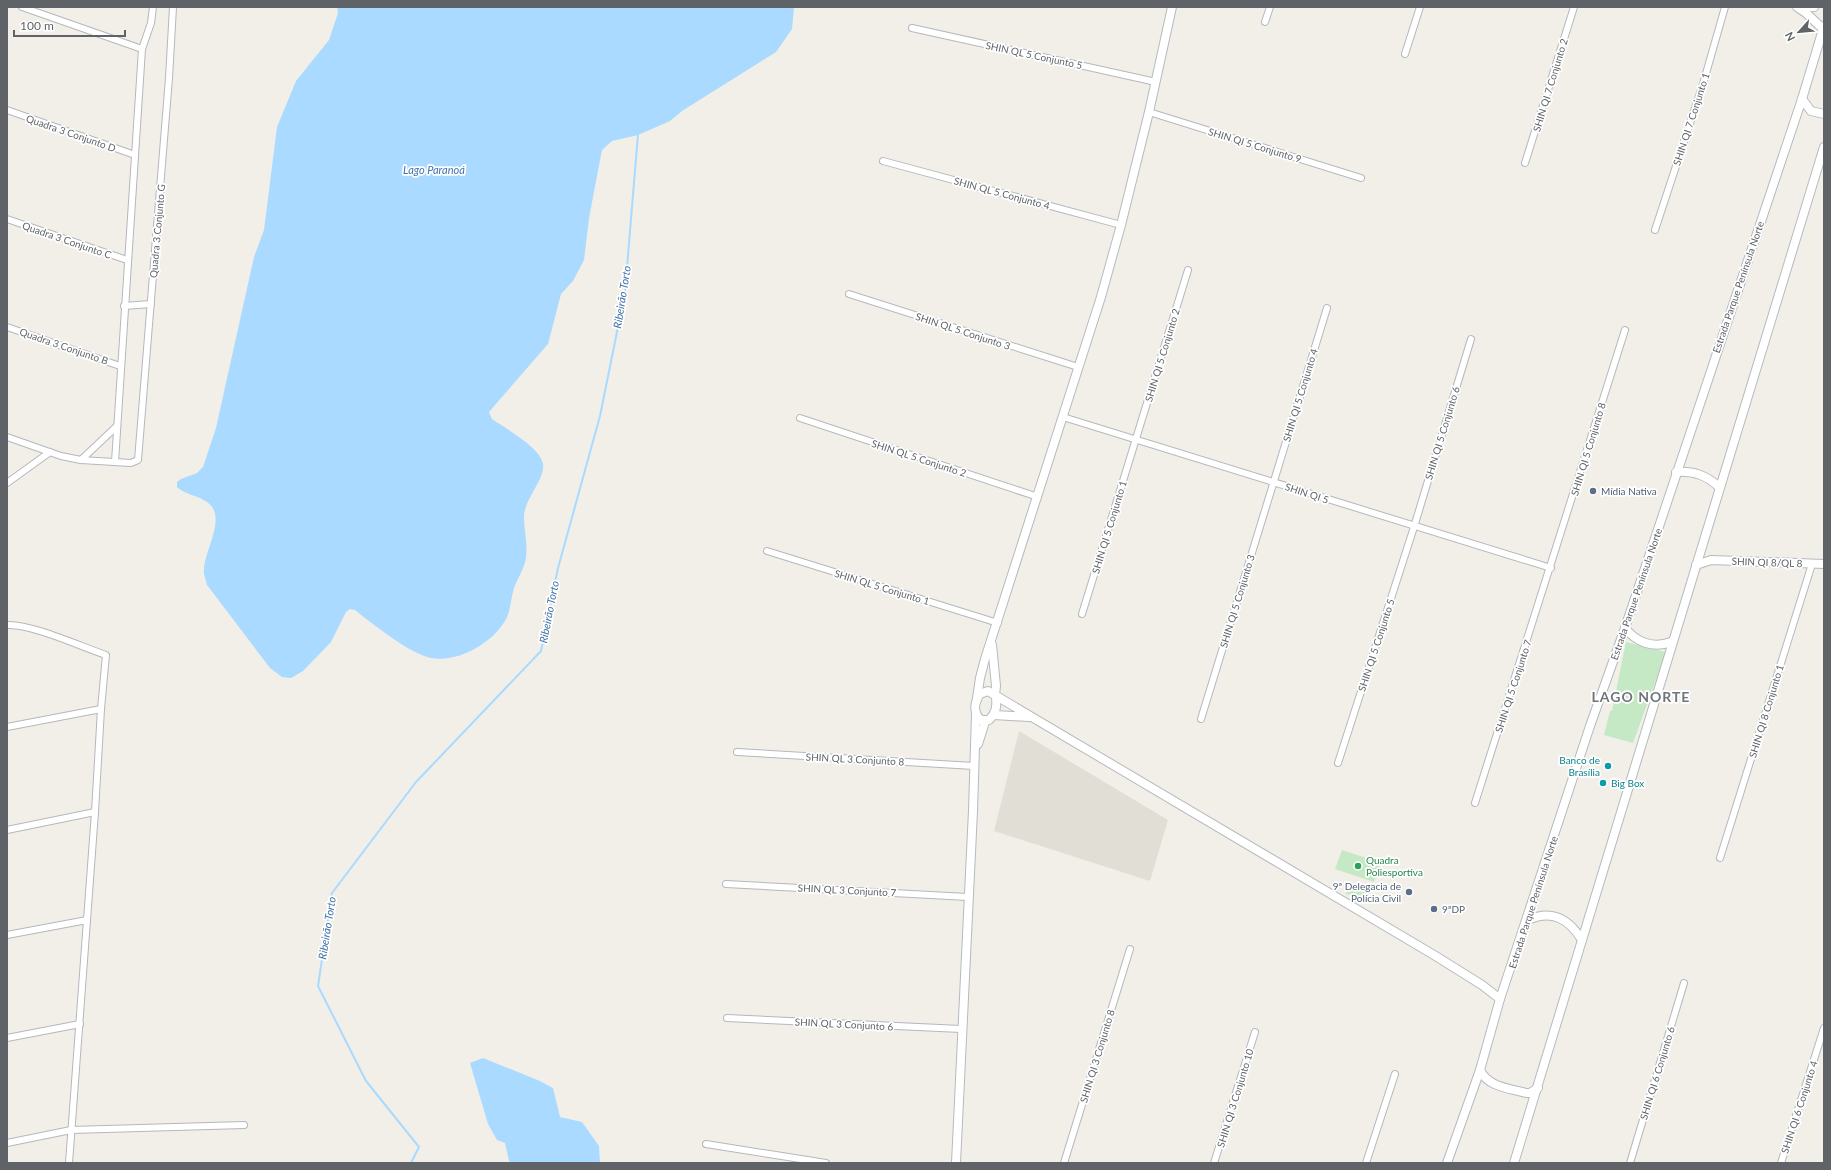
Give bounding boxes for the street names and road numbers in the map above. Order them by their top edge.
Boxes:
street label: SHIN QI 7 Conjunto 2 [1530,37,1570,133]
street label: SHIN QL 5 Conjunto 5 [984,39,1084,71]
street label: SHIN QI 7 Conjunto 1 [1670,71,1712,167]
street label: Quadra 3 Conjunto D [24,112,118,154]
street label: SHIN QI 5 Conjunto 9 [1207,125,1303,165]
street label: SHIN QL 5 Conjunto 4 [953,174,1051,212]
street label: Quadra 3 Conjunto G [147,184,167,278]
street label: Quadra 3 Conjunto C [21,219,113,261]
street label: Estrada Parque Península Norte [1710,220,1766,354]
street label: SHIN QI 5 Conjunto 2 [1142,307,1182,403]
street label: SHIN QL 5 Conjunto 3 [914,310,1012,352]
street label: Quadra 3 Conjunto B [18,325,110,367]
street label: SHIN QI 5 Conjunto 4 [1280,347,1320,443]
street label: SHIN QI 5 Conjunto 6 [1422,385,1462,481]
street label: SHIN QI 5 Conjunto 8 [1568,401,1608,497]
street label: SHIN QL 5 Conjunto 2 [870,437,968,479]
street label: SHIN QI 5 Conjunto 1 [1089,479,1129,575]
street label: SHIN QI 5 [1284,480,1331,506]
street label: Estrada Parque Península Norte [1608,527,1664,661]
street label: SHIN QI 5 Conjunto 3 [1217,553,1257,649]
street label: SHIN QI 8/QL 8 [1731,555,1803,569]
street label: SHIN QL 5 Conjunto 1 [833,567,931,607]
street label: SHIN QI 5 Conjunto 5 [1355,597,1397,693]
street label: SHIN QI 5 Conjunto 7 [1492,638,1534,734]
street label: SHIN QI 8 Conjunto 1 [1746,663,1786,759]
street label: SHIN QL 3 Conjunto 8 [805,750,905,768]
street label: Estrada Parque Península Norte [1506,834,1560,970]
street label: SHIN QL 3 Conjunto 7 [797,881,897,899]
street label: SHIN QI 3 Conjunto 8 [1077,1008,1117,1104]
street label: SHIN QL 3 Conjunto 6 [794,1015,894,1033]
street label: SHIN QI 6 Conjunto 6 [1637,1025,1677,1121]
street label: SHIN QI 3 Conjunto 10 [1214,1047,1256,1149]
street label: SHIN QI 6 Conjunto 4 [1778,1059,1820,1155]

